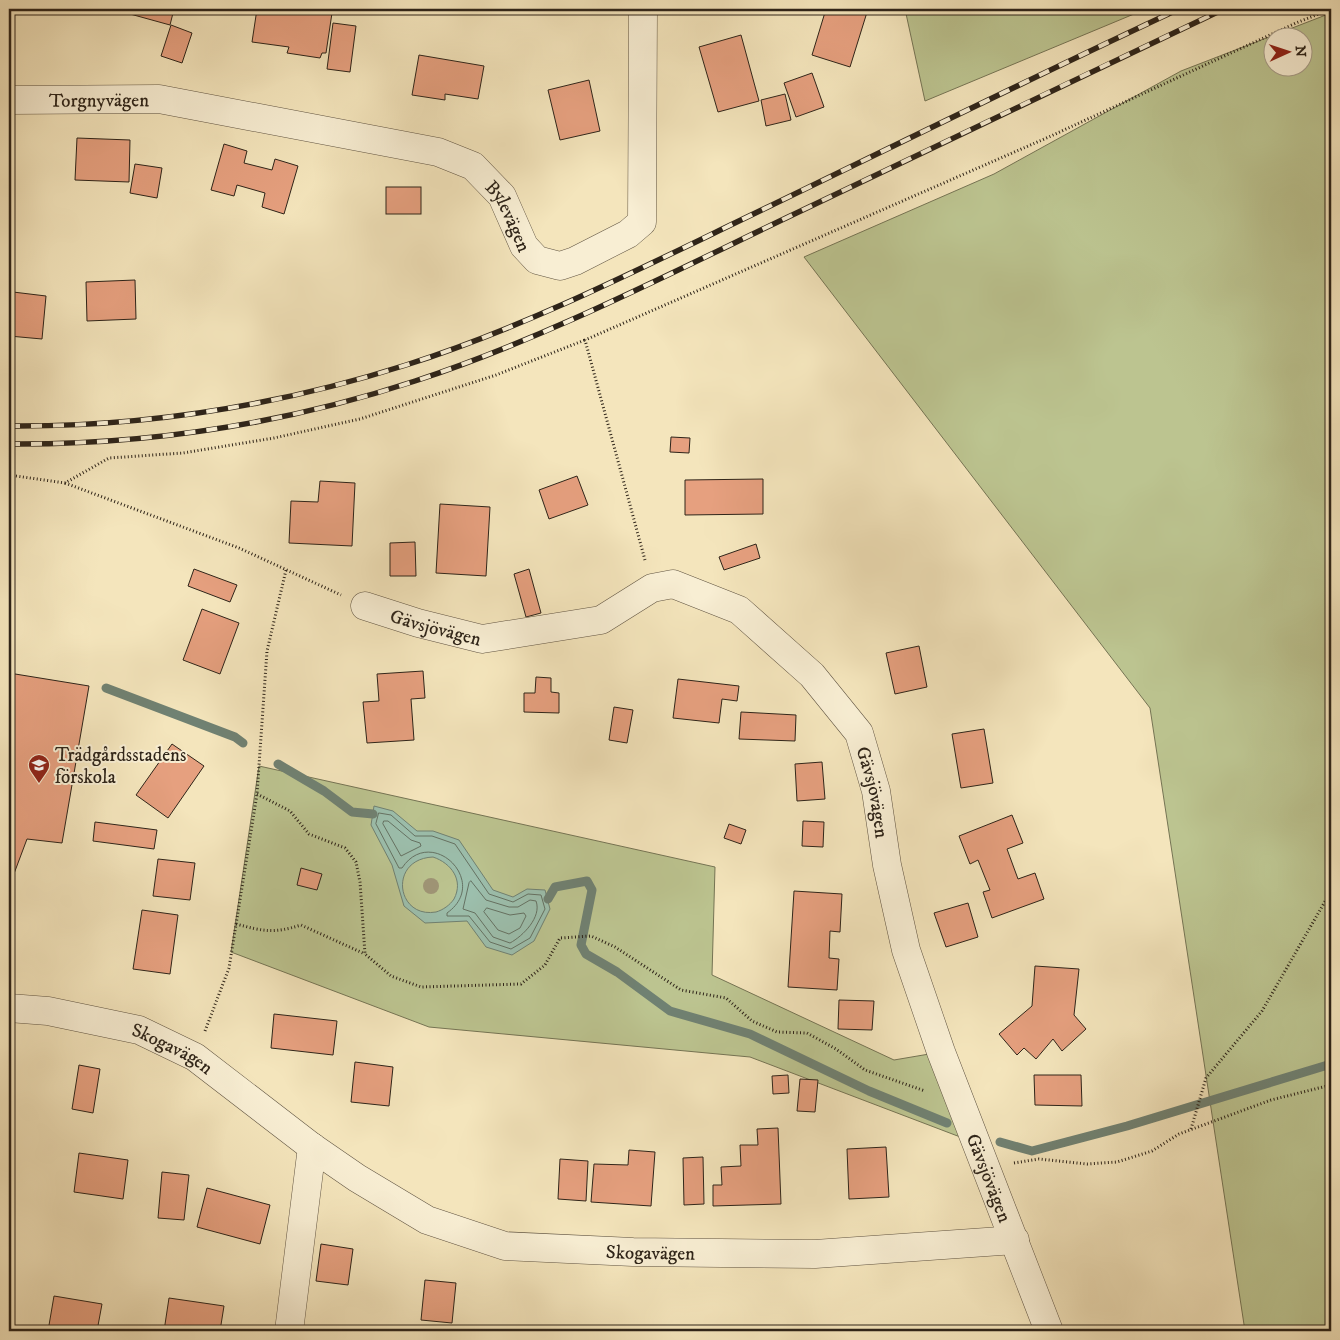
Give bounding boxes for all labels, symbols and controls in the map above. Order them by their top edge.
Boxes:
north arrow [1262,28,1312,78]
text: N [1291,45,1309,58]
street label: Torgnyvägen [49,89,149,113]
street label: Bylevägen [480,176,535,256]
street label: Gävsjövägen [387,605,484,651]
place label: Trädgårdsstadens förskola [55,744,186,789]
street label: Gävsjövägen [851,744,893,840]
school or university icon: Trädgårdsstadens förskola [27,753,51,784]
street label: Skogavägen [130,1019,217,1080]
street label: Gävsjövägen [961,1131,1016,1226]
street label: Skogavägen [605,1241,695,1266]

